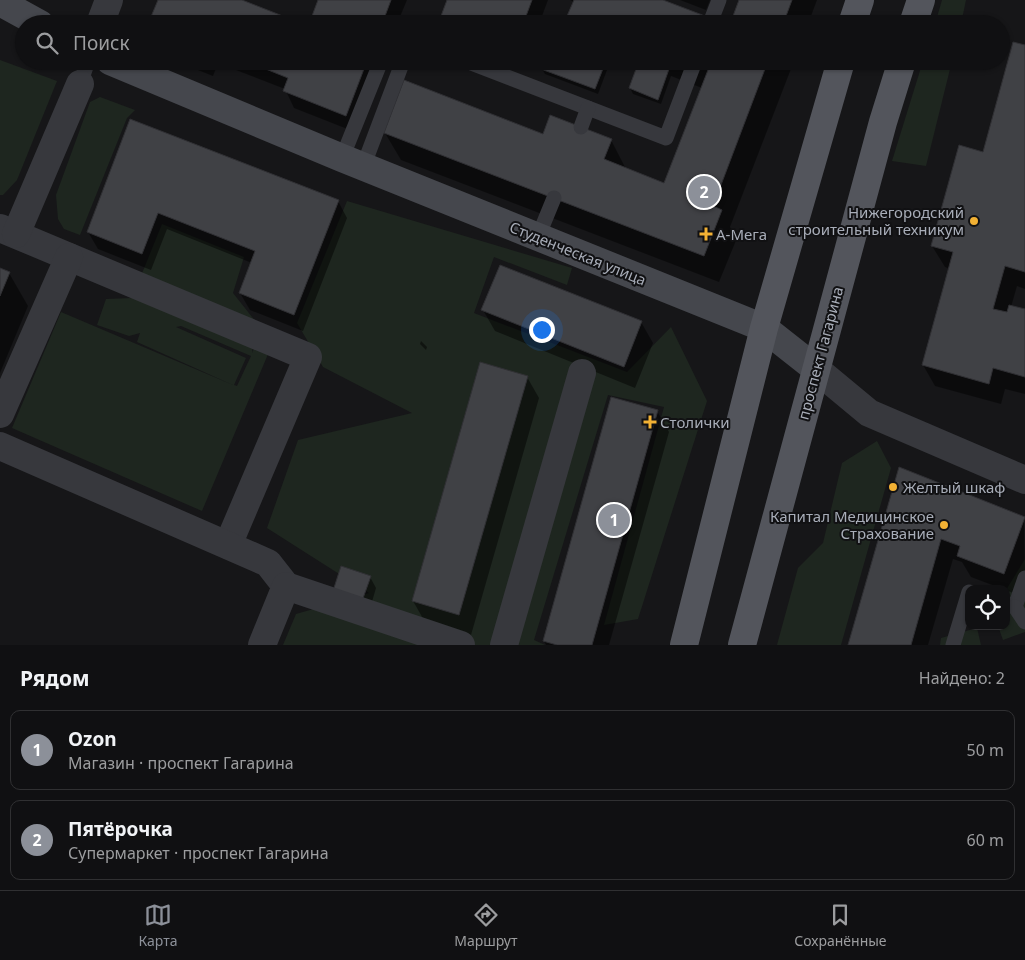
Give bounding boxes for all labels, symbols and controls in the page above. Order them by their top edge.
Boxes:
search box [15,15,1010,70]
icon: search [33,29,61,57]
text: Поиск [73,30,129,56]
pin: 2 [688,173,720,211]
place label: Нижегородский строительный техникум [788,202,964,239]
marker: Нижегородский строительный техникум [968,215,980,227]
street label: Студенческая улица [507,216,649,290]
place label: А-Мега [716,224,767,244]
marker: А-Мега [700,228,712,240]
street label: проспект Гагарина [793,284,847,422]
your location [529,317,555,343]
place label: Столички [660,412,730,432]
marker: Столички [644,416,656,428]
place label: Желтый шкаф [903,477,1005,497]
marker: Желтый шкаф [887,481,899,493]
pin: 1 [598,501,630,539]
place label: Капитал Медицинское Страхование [770,506,934,543]
marker: Капитал Медицинское Страхование [938,519,950,531]
map controls [965,585,1010,630]
button: locate [965,585,1010,630]
text: Рядом [20,664,90,692]
text: Найдено: 2 [919,667,1005,689]
text: Ozon [68,726,117,752]
text: 1 [32,739,42,761]
text: 50 m [967,739,1004,761]
text: Магазин · проспект Гагарина [68,752,294,774]
text: Пятёрочка [68,816,173,842]
text: 2 [32,829,42,851]
text: 60 m [967,829,1004,851]
text: Супермаркет · проспект Гагарина [68,842,329,864]
tab: Карта [138,901,177,950]
tab: Маршрут [454,901,518,950]
tab: Сохранённые [794,901,887,950]

